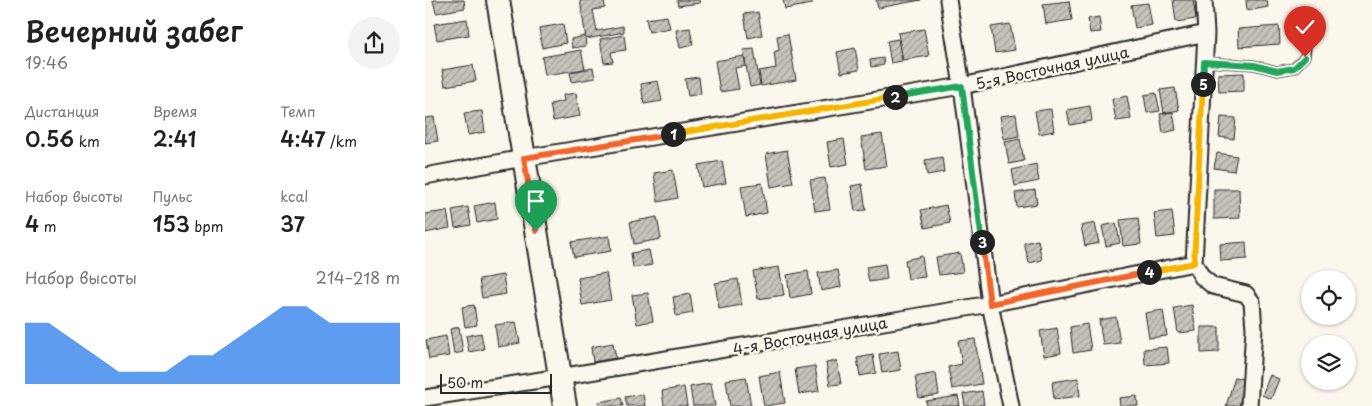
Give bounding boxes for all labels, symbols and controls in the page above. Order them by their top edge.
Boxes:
pin [1284,6,1326,57]
text: Вечерний забег [25,9,243,52]
icon: check [1291,13,1319,41]
button: share [348,17,400,69]
street label: 5-я Восточная улица [973,39,1131,94]
text: 19:46 [25,50,68,74]
pin: 5 [1191,72,1215,96]
text: 5 [1199,74,1208,95]
pin: 2 [883,84,907,110]
text: 2 [891,87,900,108]
text: Дистанция [25,101,99,122]
text: Время [153,101,197,122]
text: Темп [280,101,316,122]
text: 0.56 [25,122,74,154]
text: 2:41 [153,122,196,154]
text: 4:47 [280,122,326,154]
pin: 1 [661,122,685,146]
text: 1 [670,124,677,145]
text: km [74,131,100,152]
text: /km [326,131,357,152]
pin [515,180,557,231]
text: Набор высоты [25,186,123,207]
text: Пульс [153,186,192,207]
text: kcal [280,186,308,207]
icon: arrive [522,187,550,215]
text: 4 [25,207,39,239]
text: 153 [153,207,190,239]
text: 37 [280,207,305,239]
text: m [39,216,56,237]
text: bpm [190,216,223,237]
pin: 3 [969,230,995,254]
text: 3 [978,232,987,253]
pin: 4 [1137,260,1161,284]
text: 4 [1145,262,1154,283]
text: Набор высоты [25,265,137,289]
text: 214–218 m [316,265,400,289]
map controls [1301,270,1356,390]
button: locate [1301,270,1356,325]
street label: 4-я Восточная улица [731,310,890,360]
button: layers [1301,335,1356,390]
scale bar [440,371,553,394]
text: 50 m [447,372,483,393]

